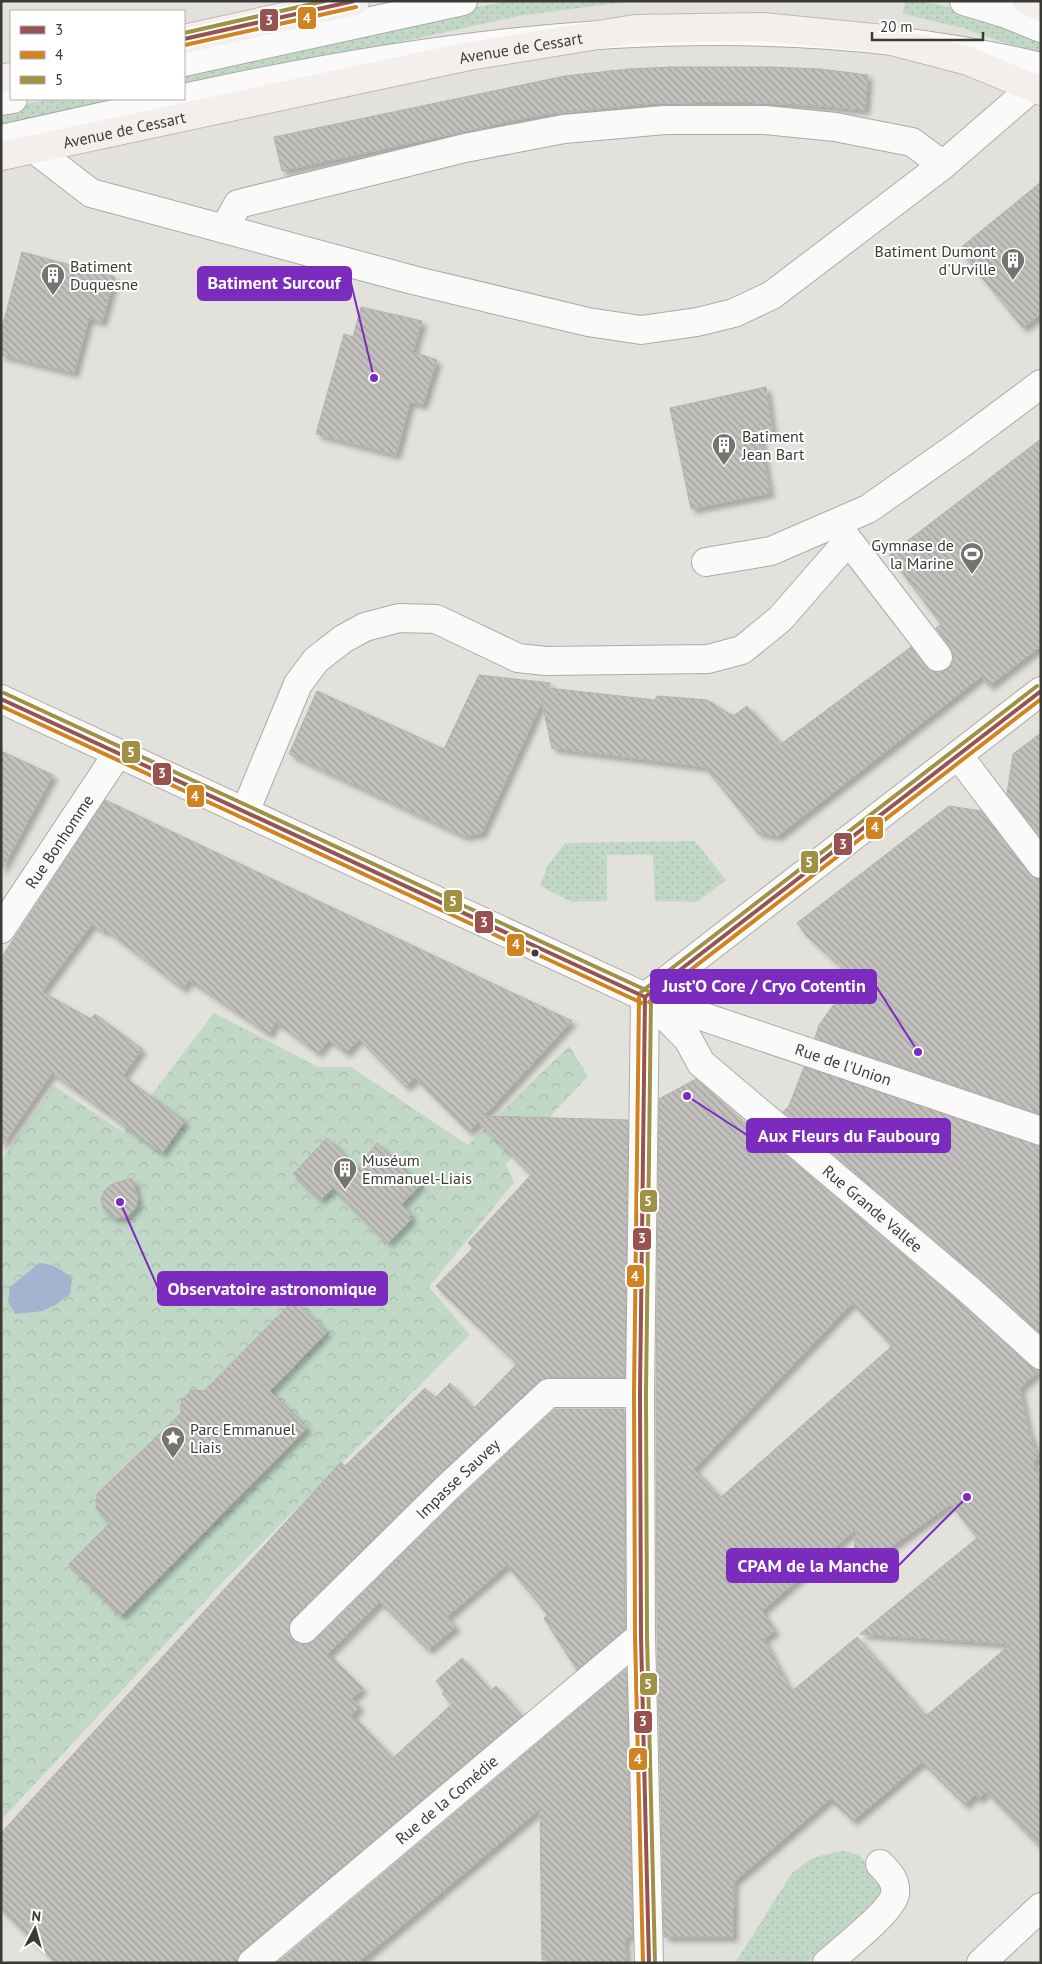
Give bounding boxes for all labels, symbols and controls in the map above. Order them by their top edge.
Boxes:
line badge: 4 [297,6,317,30]
line badge: 3 [259,8,279,32]
text: 4 [303,9,311,27]
legend [10,10,185,100]
scale bar [872,10,983,42]
text: 3 [265,11,273,29]
text: 20 m [880,17,913,36]
text: 3 [55,20,63,39]
street label: Avenue de Cessart [457,28,585,68]
text: 4 [55,45,63,64]
text: 5 [55,70,63,89]
street label: Avenue de Cessart [61,107,188,152]
place label: Batiment Dumont d'Urville [875,241,997,279]
building icon: Batiment Dumont d'Urville [1000,247,1026,281]
place label: Batiment Duquesne [70,256,138,294]
building icon: Batiment Duquesne [40,262,66,296]
callout: Batiment Surcouf [198,267,351,300]
text: Batiment Surcouf [207,271,342,294]
place label: Batiment Jean Bart [741,426,805,464]
building icon: Batiment Jean Bart [711,432,737,466]
place label: Gymnase de la Marine [871,535,954,573]
sports icon: Gymnase de la Marine [959,541,985,575]
line badge: 5 [121,740,141,764]
text: 5 [127,743,135,761]
line badge: 3 [152,762,172,786]
text: 3 [158,764,166,782]
line badge: 4 [186,784,205,808]
text: 4 [191,787,199,805]
street label: Rue Bonhomme [21,791,98,892]
line badge: 4 [865,816,884,840]
text: 4 [871,818,879,836]
line badge: 3 [833,832,853,856]
text: 3 [839,835,847,853]
line badge: 5 [800,850,819,874]
text: 5 [805,853,813,871]
line badge: 5 [443,889,463,913]
text: 5 [449,892,457,910]
line badge: 3 [474,910,494,934]
text: 3 [480,913,488,931]
line badge: 4 [506,933,525,957]
text: 4 [512,935,520,953]
unlabelled marker [530,948,540,958]
callout: Just’O Core / Cryo Cotentin [651,970,876,1003]
text: Just’O Core / Cryo Cotentin [661,974,866,997]
street label: Rue de l'Union [793,1039,894,1090]
callout: Aux Fleurs du Faubourg [747,1119,950,1152]
text: Aux Fleurs du Faubourg [758,1124,940,1147]
place label: Muséum Emmanuel-Liais [362,1150,472,1188]
building icon: Muséum Emmanuel-Liais [332,1156,358,1190]
street label: Rue Grande Vallée [819,1160,927,1256]
line badge: 5 [639,1189,658,1213]
text: 5 [644,1192,652,1210]
line badge: 3 [632,1227,652,1251]
text: 3 [638,1229,646,1247]
line badge: 4 [626,1264,645,1288]
text: 4 [631,1267,639,1285]
callout: Observatoire astronomique [158,1272,387,1305]
text: Observatoire astronomique [167,1277,377,1300]
place label: Parc Emmanuel Liais [190,1419,296,1457]
place icon: Parc Emmanuel Liais [160,1425,186,1459]
street label: Impasse Sauvey [412,1434,504,1523]
callout: CPAM de la Manche [727,1549,898,1582]
text: CPAM de la Manche [738,1554,888,1577]
line badge: 5 [639,1672,658,1696]
text: 5 [644,1675,652,1693]
line badge: 3 [633,1710,653,1734]
text: 3 [639,1712,647,1730]
line badge: 4 [628,1747,648,1771]
text: 4 [634,1750,642,1768]
street label: Rue de la Comédie [391,1751,502,1848]
north arrow [10,1904,60,1954]
text: N [31,1907,42,1926]

